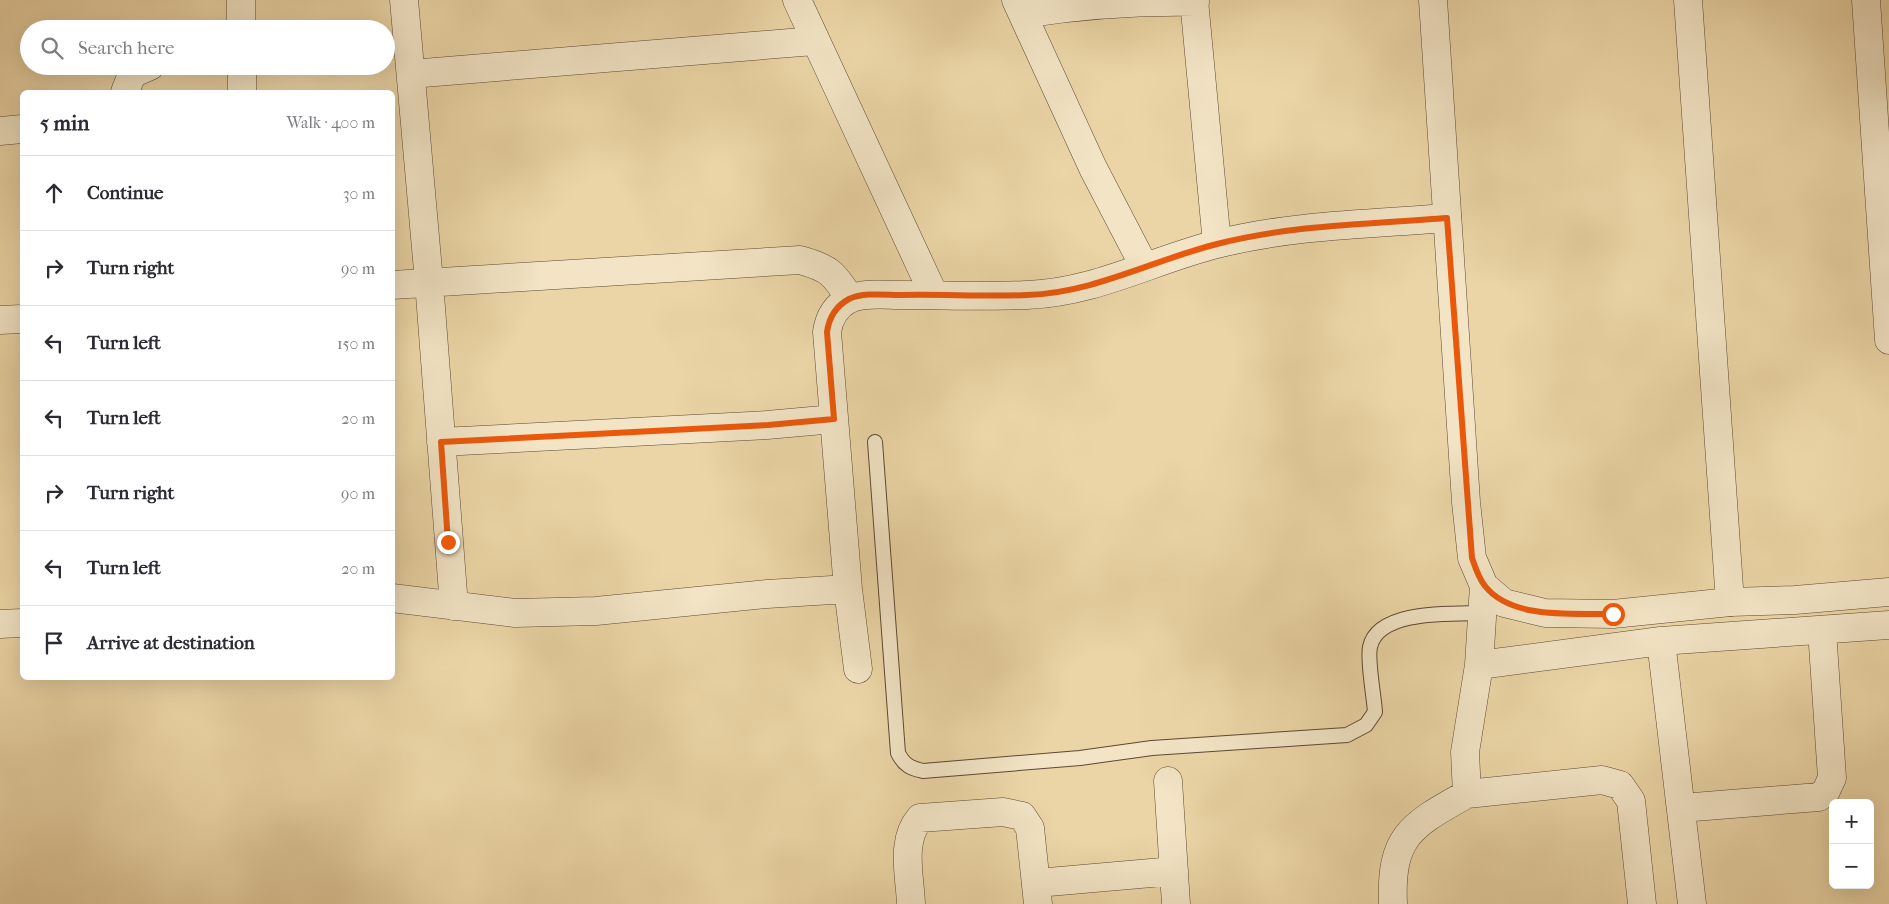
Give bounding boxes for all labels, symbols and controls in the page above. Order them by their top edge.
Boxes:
search box [20,20,395,75]
icon: search [38,34,66,62]
text: Search here [78,37,174,59]
text: 5 min [40,111,89,135]
text: Walk · 400 m [286,113,375,132]
icon: ahead [40,179,68,207]
text: Continue [87,182,163,204]
text: 30 m [343,184,375,203]
icon: right [40,254,68,282]
text: Turn right [87,257,174,279]
text: 90 m [341,259,375,278]
icon: left [40,329,68,357]
text: Turn left [87,332,161,354]
text: 150 m [337,334,375,353]
icon: left [40,404,68,432]
text: Turn left [87,407,161,429]
text: 20 m [341,409,375,428]
icon: right [40,479,68,507]
text: Turn right [87,482,174,504]
text: 90 m [341,484,375,503]
route end [437,531,460,554]
icon: left [40,554,68,582]
text: Turn left [87,557,161,579]
text: 20 m [341,559,375,578]
route start [1602,603,1625,626]
icon: arrive [40,629,68,657]
text: Arrive at destination [87,632,255,654]
map controls [1829,799,1874,889]
button: + [1829,799,1874,844]
button: − [1829,844,1874,889]

